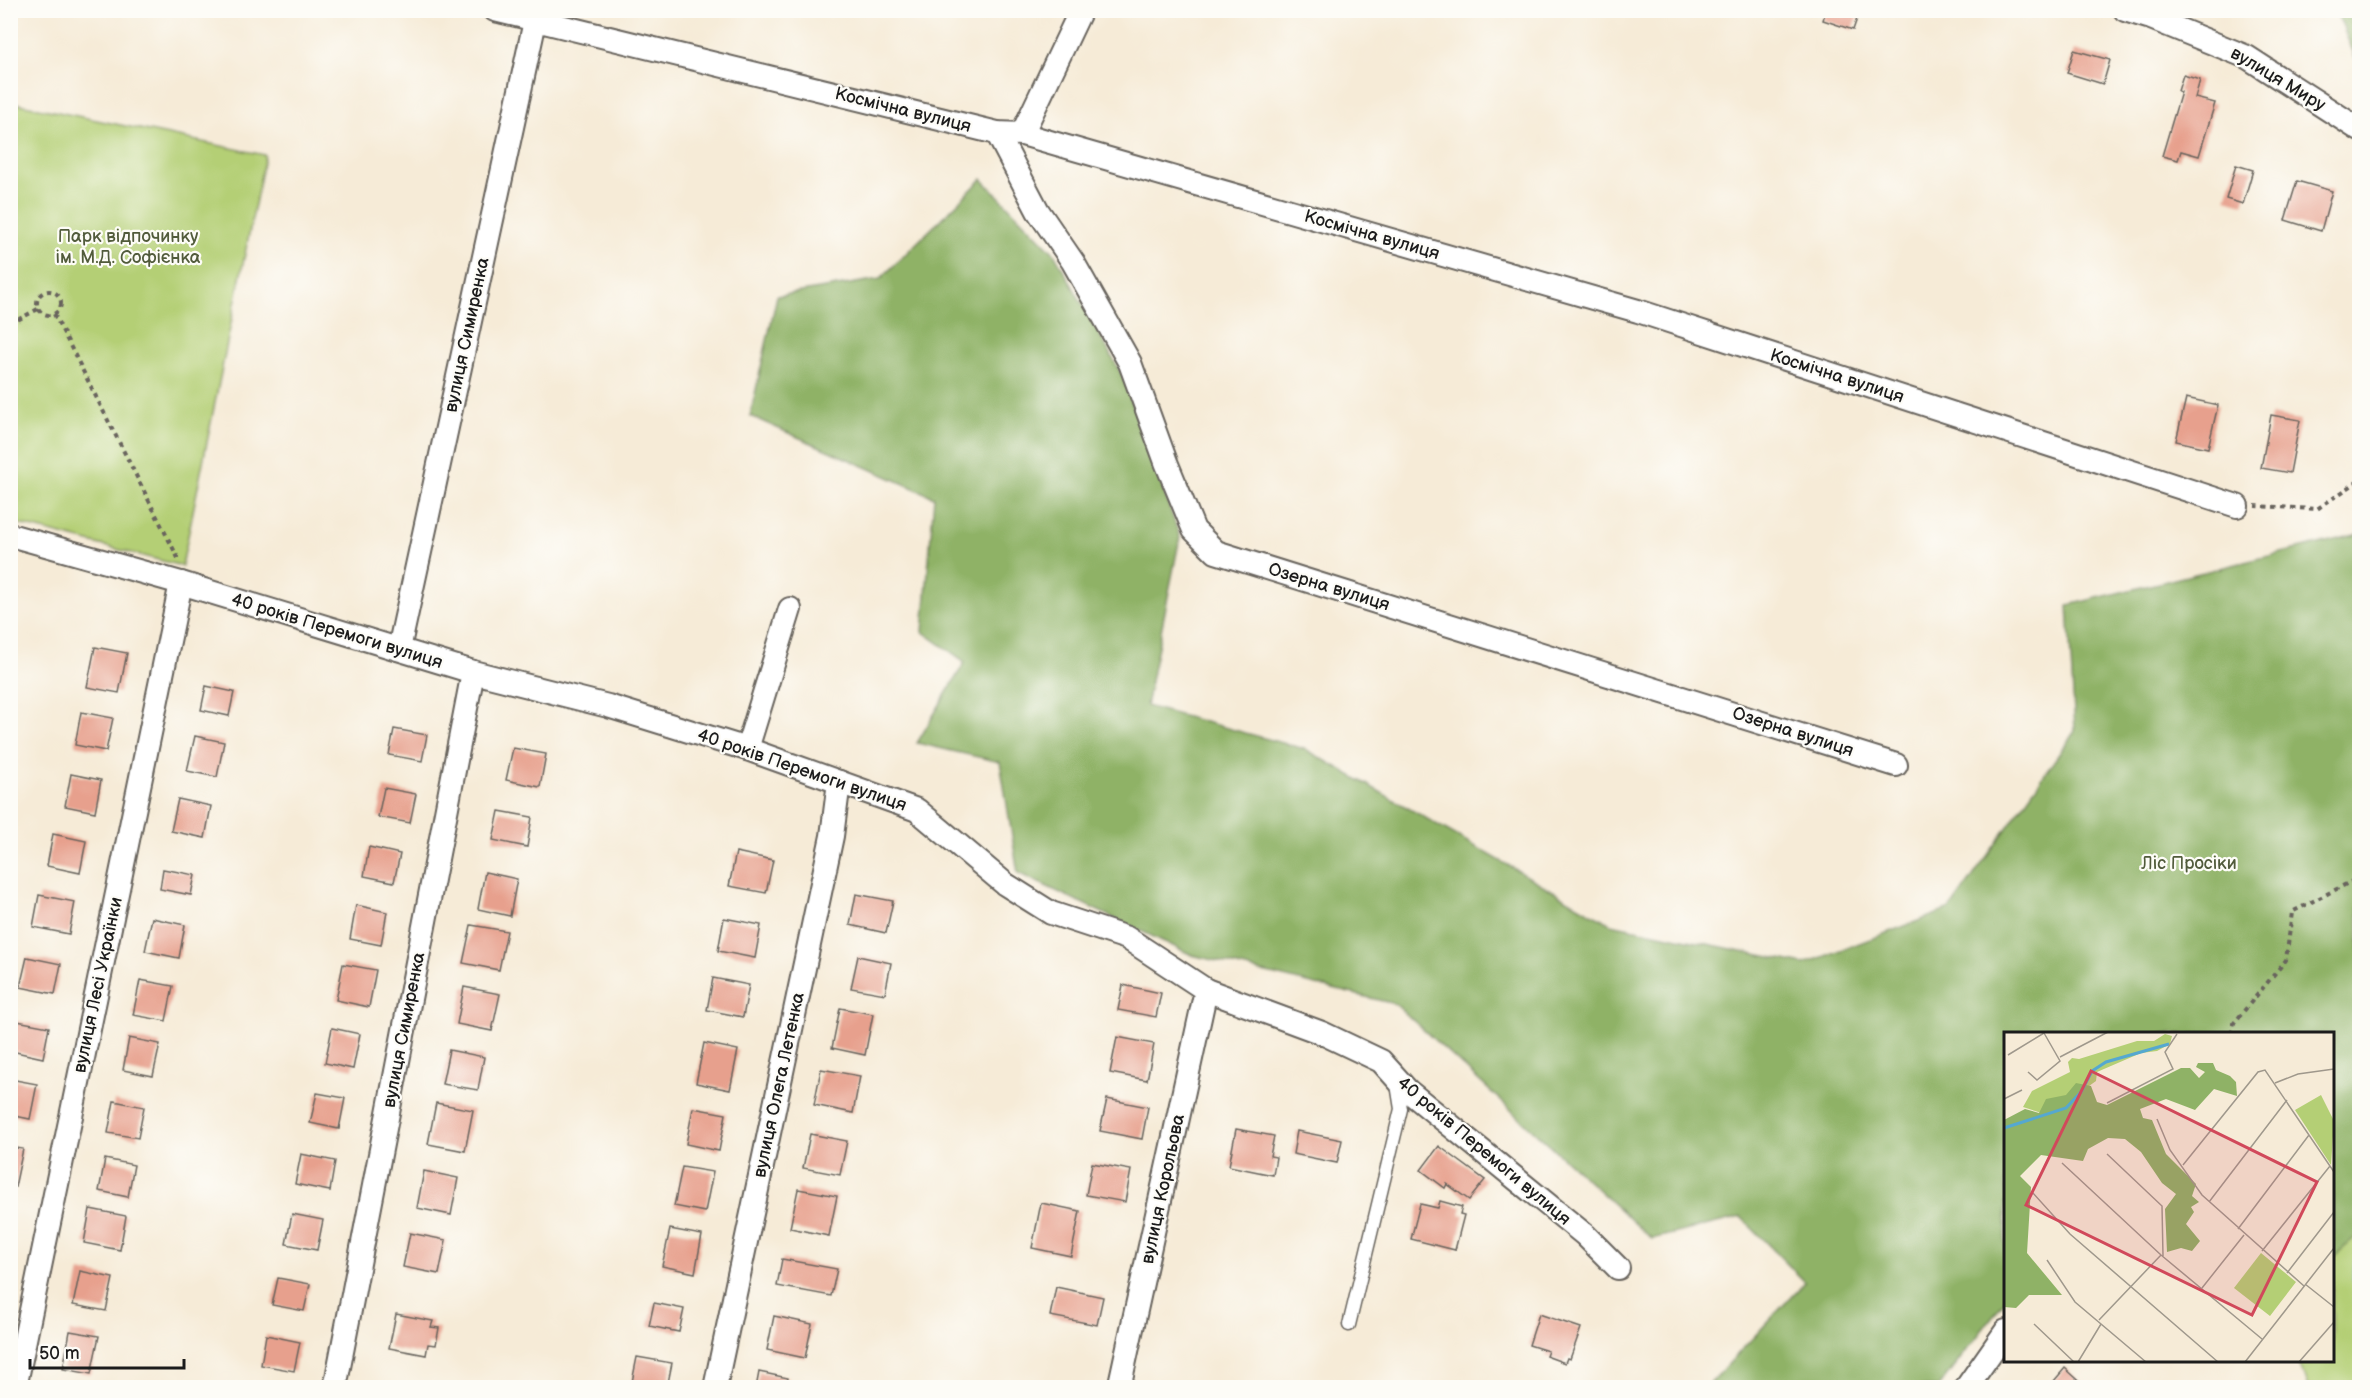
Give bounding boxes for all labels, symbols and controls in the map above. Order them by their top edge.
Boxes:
street label: вулиця Миру [2227,42,2330,116]
street label: Космічна вулиця [833,83,973,137]
street label: Космічна вулиця [1302,206,1442,264]
park label: Парк відпочинку ім. М.Д. Софієнка [56,226,201,268]
street label: вулиця Симиренка [440,255,494,414]
street label: Космічна вулиця [1767,344,1907,408]
street label: Озерна вулиця [1266,559,1392,615]
street label: 40 років Перемоги вулиця [229,589,445,673]
street label: Озерна вулиця [1730,703,1856,761]
street label: 40 років Перемоги вулиця [695,724,909,816]
park label: Ліс Просіки [2140,853,2237,874]
street label: вулиця Лесі Українки [69,895,127,1075]
street label: вулиця Симиренка [379,950,429,1109]
street label: вулиця Олега Летенка [749,990,809,1179]
inset map [2004,1032,2334,1362]
street label: 40 років Перемоги вулиця [1393,1072,1575,1230]
street label: вулиця Корольова [1137,1112,1189,1266]
scale bar [30,1332,184,1370]
text: 50 m [39,1343,80,1364]

